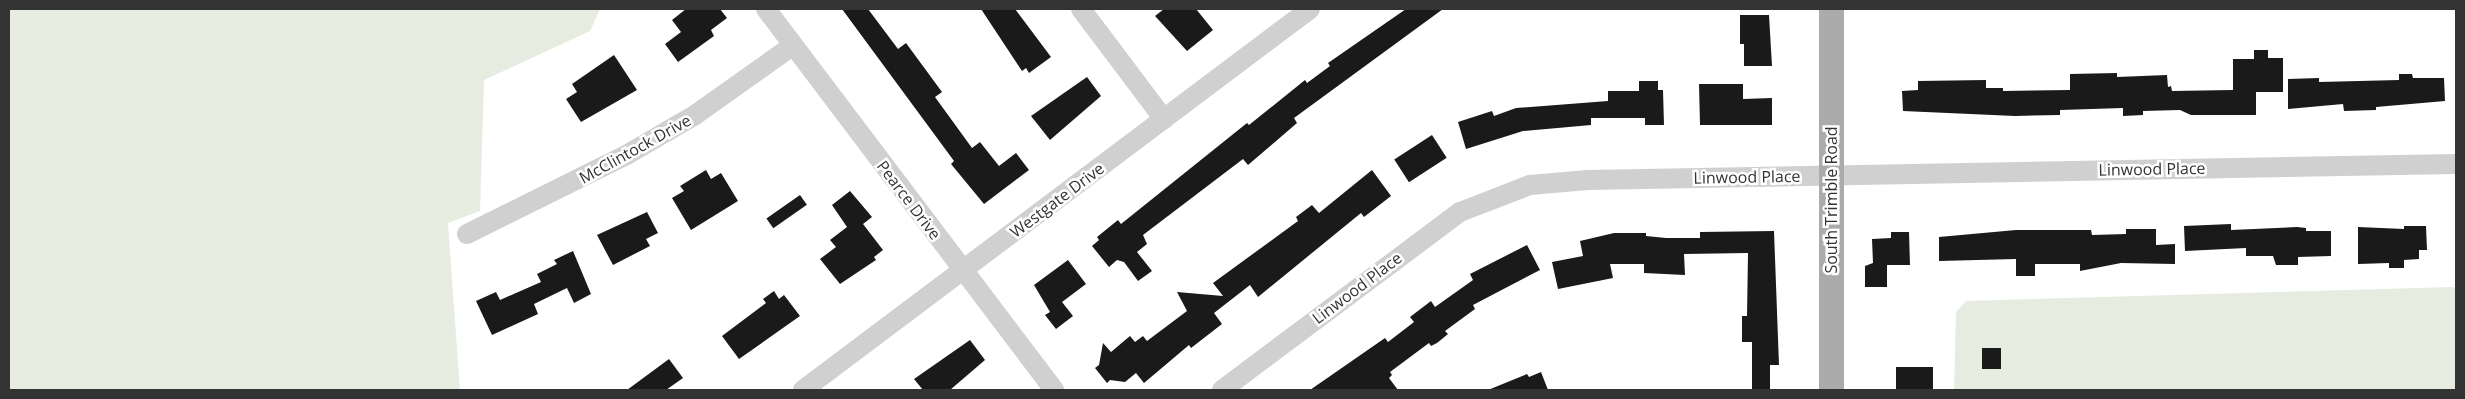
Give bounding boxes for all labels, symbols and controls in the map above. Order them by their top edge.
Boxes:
street label: McClintock Drive [576,110,694,188]
street label: South Trimble Road [1821,126,1841,274]
street label: Pearce Drive [873,157,945,243]
street label: Westgate Drive [1006,158,1108,242]
street label: Linwood Place [2098,158,2206,180]
street label: Linwood Place [1693,166,1801,188]
street label: Linwood Place [1308,248,1406,328]

